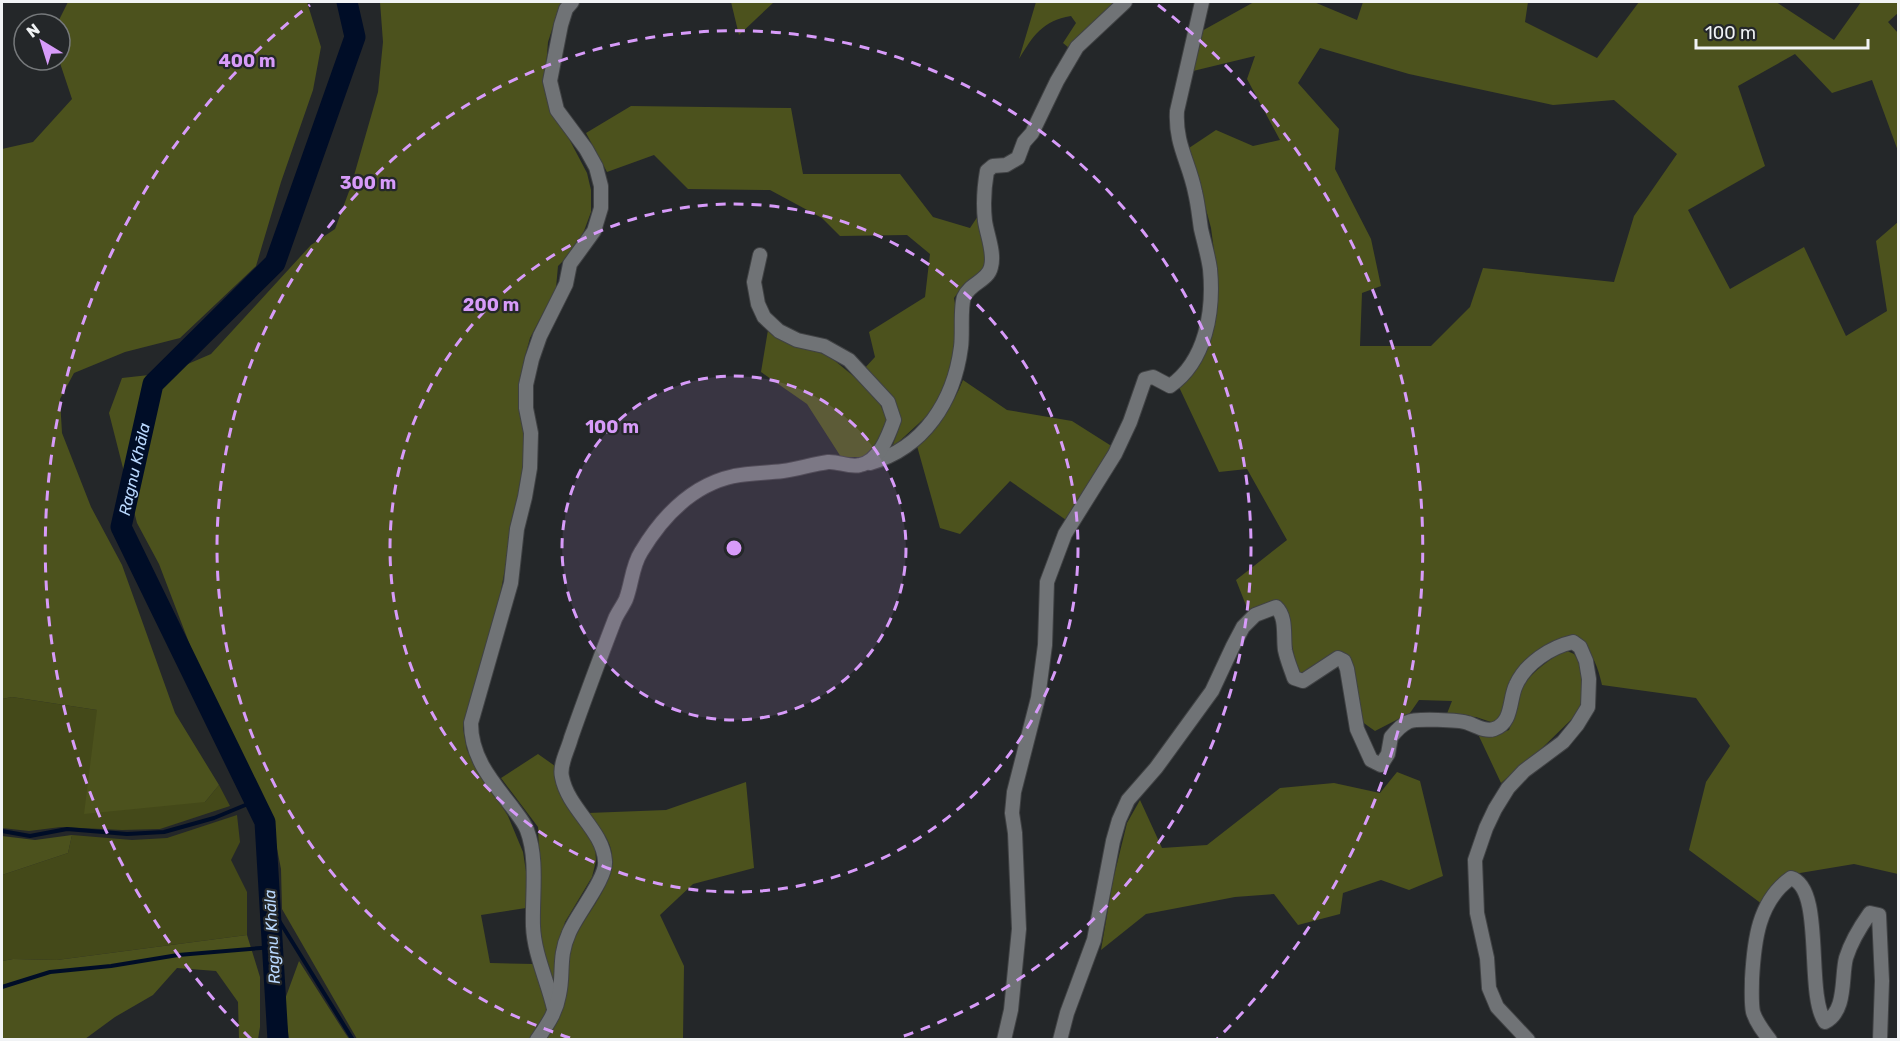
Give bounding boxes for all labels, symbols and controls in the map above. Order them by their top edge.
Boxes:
north arrow [12,12,72,72]
scale bar [1696,12,1868,50]
text: N [23,20,43,42]
text: 100 m [1705,22,1756,44]
text: 400 m [218,50,276,72]
text: 300 m [340,172,396,194]
text: 200 m [463,294,519,316]
text: 100 m [585,416,639,438]
water label: Ragnu Khāla [114,421,154,517]
centre of rings [724,538,744,558]
water label: Ragnu Khāla [260,889,284,985]

